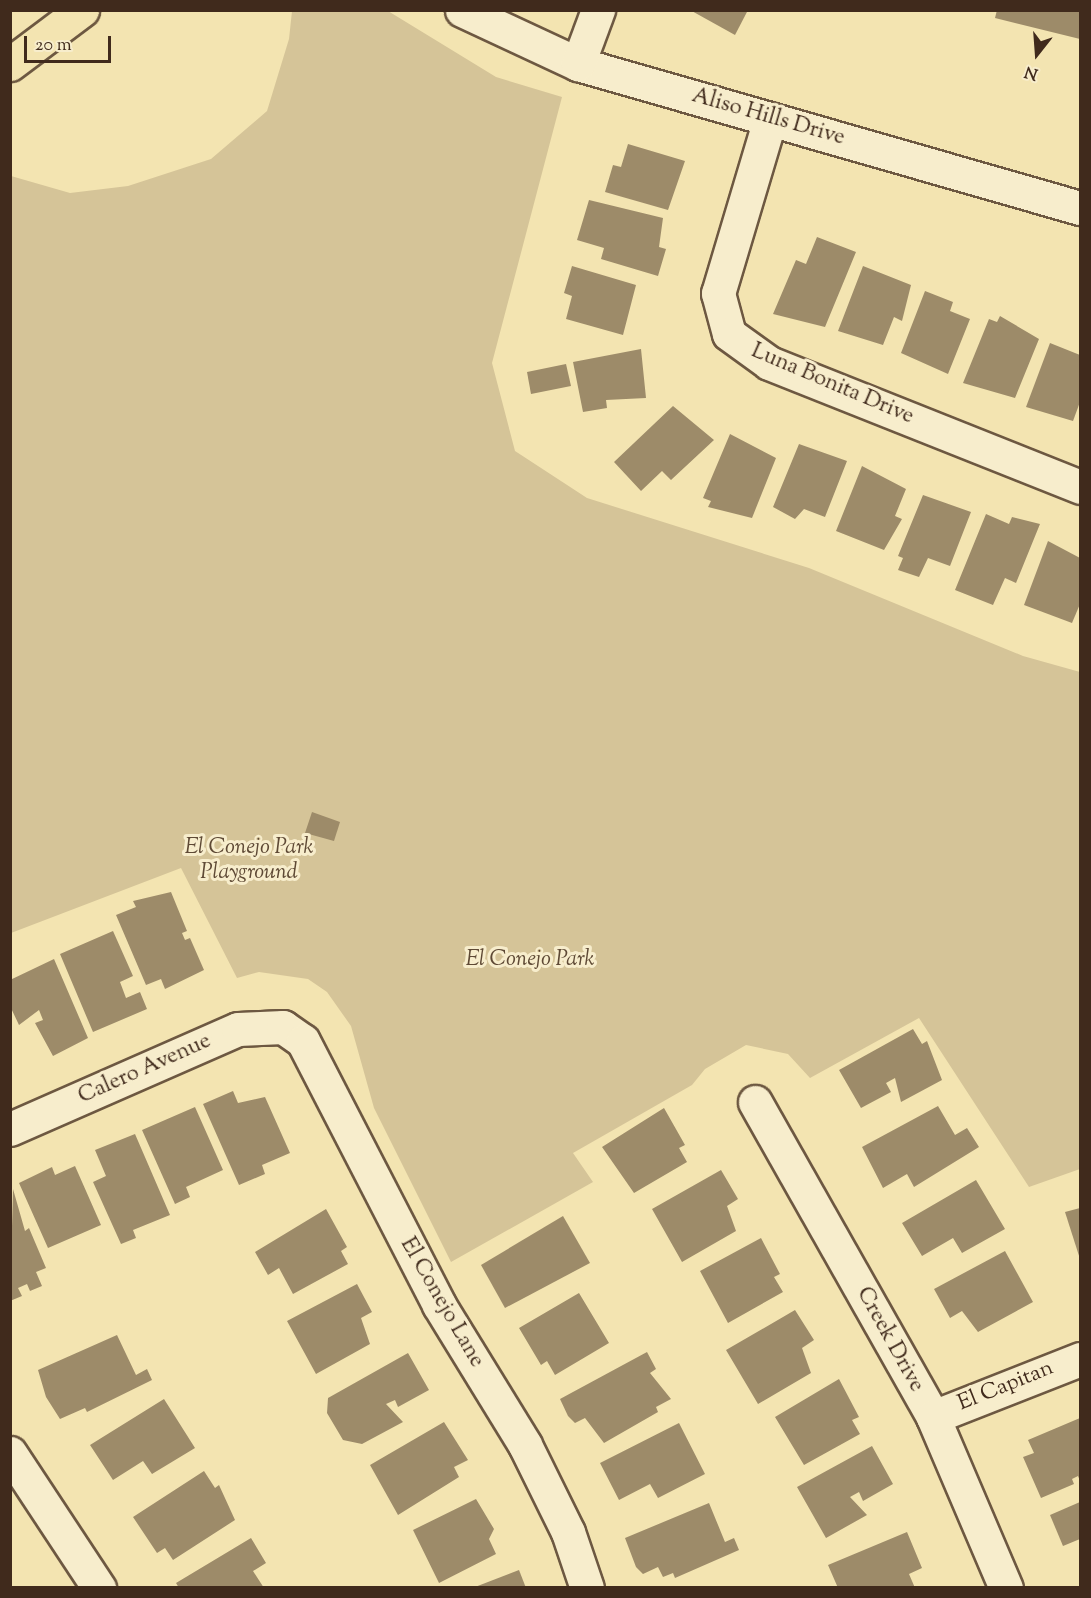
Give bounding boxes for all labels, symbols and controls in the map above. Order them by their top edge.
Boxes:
scale bar [27,24,114,62]
north arrow [1007,24,1067,84]
text: 20 m [35,33,72,59]
text: N [1022,59,1041,85]
street label: Aliso Hills Drive [689,84,847,152]
street label: Luna Bonita Drive [747,339,917,431]
park label: El Conejo Park Playground [185,835,313,886]
park label: El Conejo Park [466,948,594,974]
street label: Calero Avenue [75,1029,215,1111]
street label: El Conejo Lane [393,1233,489,1373]
street label: Creek Drive [849,1283,929,1397]
street label: El Capitan [954,1356,1058,1418]

